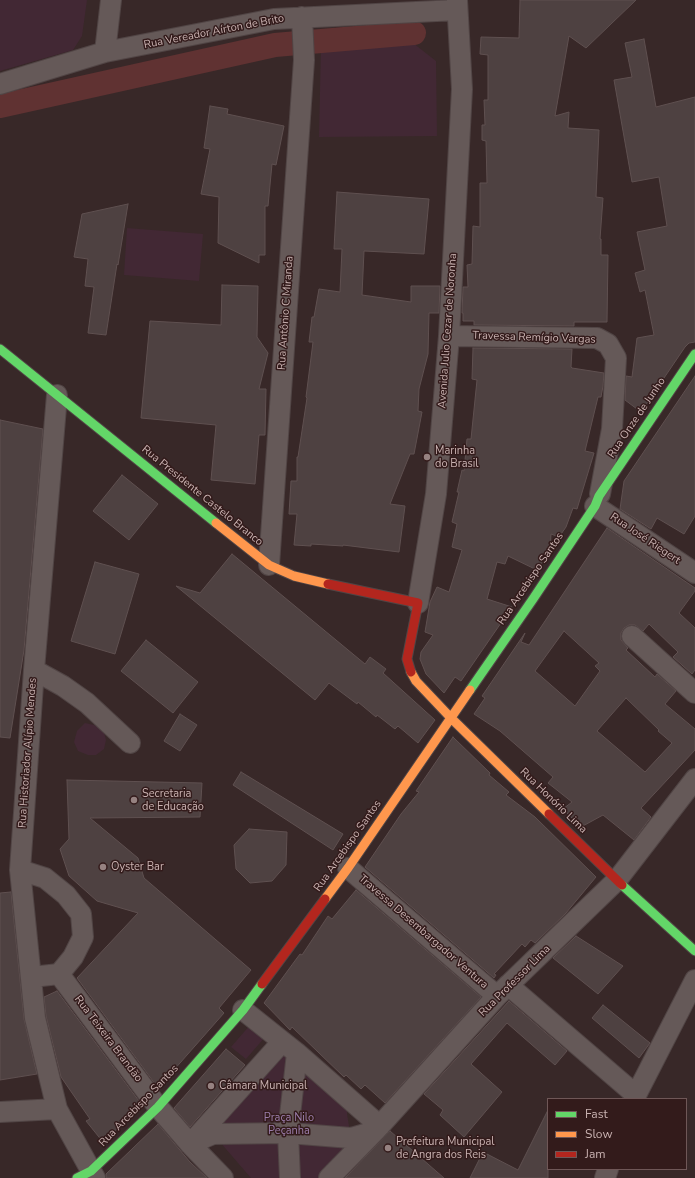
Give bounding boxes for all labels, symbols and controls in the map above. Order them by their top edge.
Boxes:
street label: Rua Vereador Aírton de Brito [143,12,285,52]
street label: Avenida Julio Cezar de Noronha [436,253,460,409]
street label: Rua Antônio C Miranda [275,255,297,371]
street label: Travessa Remígio Vargas [472,329,596,347]
street label: Rua Onze de Junho [605,375,669,461]
street label: Rua Presidente Castelo Branco [139,443,265,549]
place label: Marinha do Brasil [435,444,479,470]
marker: Marinha do Brasil [422,452,432,462]
street label: Rua José Riegert [607,511,683,567]
street label: Rua Arcebispo Santos [495,530,567,628]
street label: Rua Historiador Alípio Mendes [16,677,40,829]
street label: Rua Honório Lima [517,766,589,836]
place label: Secretaria de Educação [142,787,204,813]
marker: Secretaria de Educação [129,795,139,805]
street label: Rua Arcebispo Santos [311,798,385,894]
place label: Oyster Bar [111,860,164,874]
marker: Oyster Bar [98,862,108,872]
street label: Travessa Desembargador Ventura [356,872,490,992]
street label: Rua Professor Lima [477,943,553,1019]
street label: Rua Teixeira Brandão [71,993,145,1085]
street label: Rua Arcebispo Santos [97,1062,181,1150]
place label: Câmara Municipal [219,1079,307,1093]
marker: Câmara Municipal [206,1081,216,1091]
legend [547,1098,687,1170]
text: Fast [585,1106,608,1122]
park label: Praça Nilo Peçanha [264,1111,314,1137]
text: Slow [585,1126,613,1142]
place label: Prefeitura Municipal de Angra dos Reis [396,1135,495,1161]
marker: Prefeitura Municipal de Angra dos Reis [383,1143,393,1153]
text: Jam [585,1146,606,1162]

